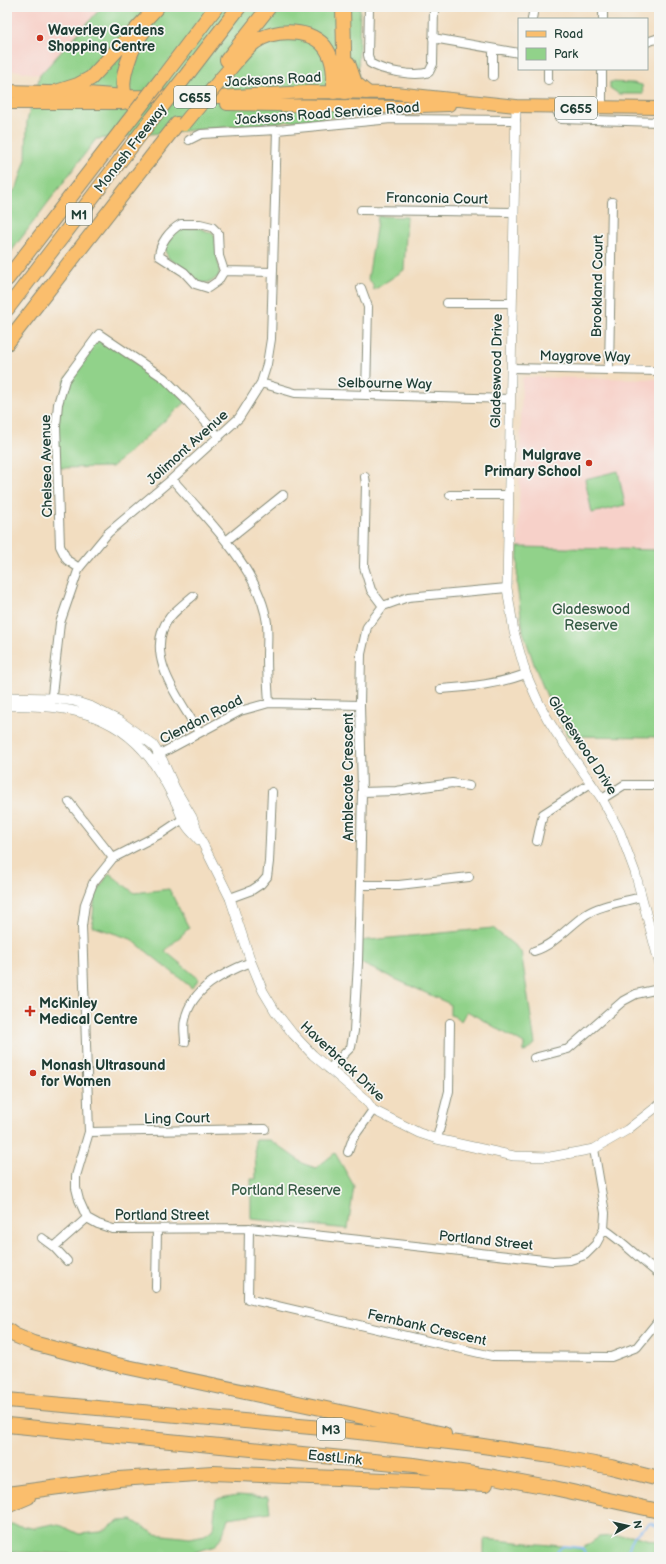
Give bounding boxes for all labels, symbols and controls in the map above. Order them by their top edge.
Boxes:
legend [518,18,648,70]
place label: Waverley Gardens Shopping Centre [48,22,164,55]
text: Road [554,27,583,42]
marker: Waverley Gardens Shopping Centre [35,33,45,43]
text: Park [554,47,578,62]
street label: Jacksons Road [224,68,322,91]
road number: C655 [174,86,216,108]
road number: C655 [555,97,597,119]
street label: Jacksons Road Service Road [234,99,420,128]
street label: Monash Freeway [91,100,171,196]
street label: Franconia Court [386,189,489,208]
road number: M1 [66,203,92,225]
street label: Brookland Court [588,234,607,338]
street label: Gladeswood Drive [487,314,506,428]
street label: Maygrove Way [539,347,631,366]
street label: Selbourne Way [338,374,433,393]
street label: Jolimont Avenue [143,406,232,488]
street label: Chelsea Avenue [37,414,56,518]
place label: Mulgrave Primary School [484,447,581,480]
marker: Mulgrave Primary School [584,458,594,468]
park label: Gladeswood Reserve [552,601,630,634]
street label: Clendon Road [157,691,245,748]
street label: Gladeswood Drive [544,693,621,798]
street label: Amblecote Crescent [340,712,357,841]
place label: McKinley Medical Centre [39,995,138,1028]
marker: McKinley Medical Centre [24,1005,36,1017]
street label: Haverbrack Drive [297,1018,389,1105]
place label: Monash Ultrasound for Women [41,1057,165,1090]
marker: Monash Ultrasound for Women [28,1068,38,1078]
street label: Ling Court [144,1109,211,1128]
park label: Portland Reserve [231,1182,341,1199]
street label: Portland Street [115,1207,210,1224]
street label: Portland Street [438,1227,535,1254]
street label: Fernbank Crescent [366,1306,489,1350]
road number: M3 [317,1418,345,1440]
street label: EastLink [307,1446,363,1469]
north arrow [608,1506,648,1546]
text: N [630,1520,644,1530]

